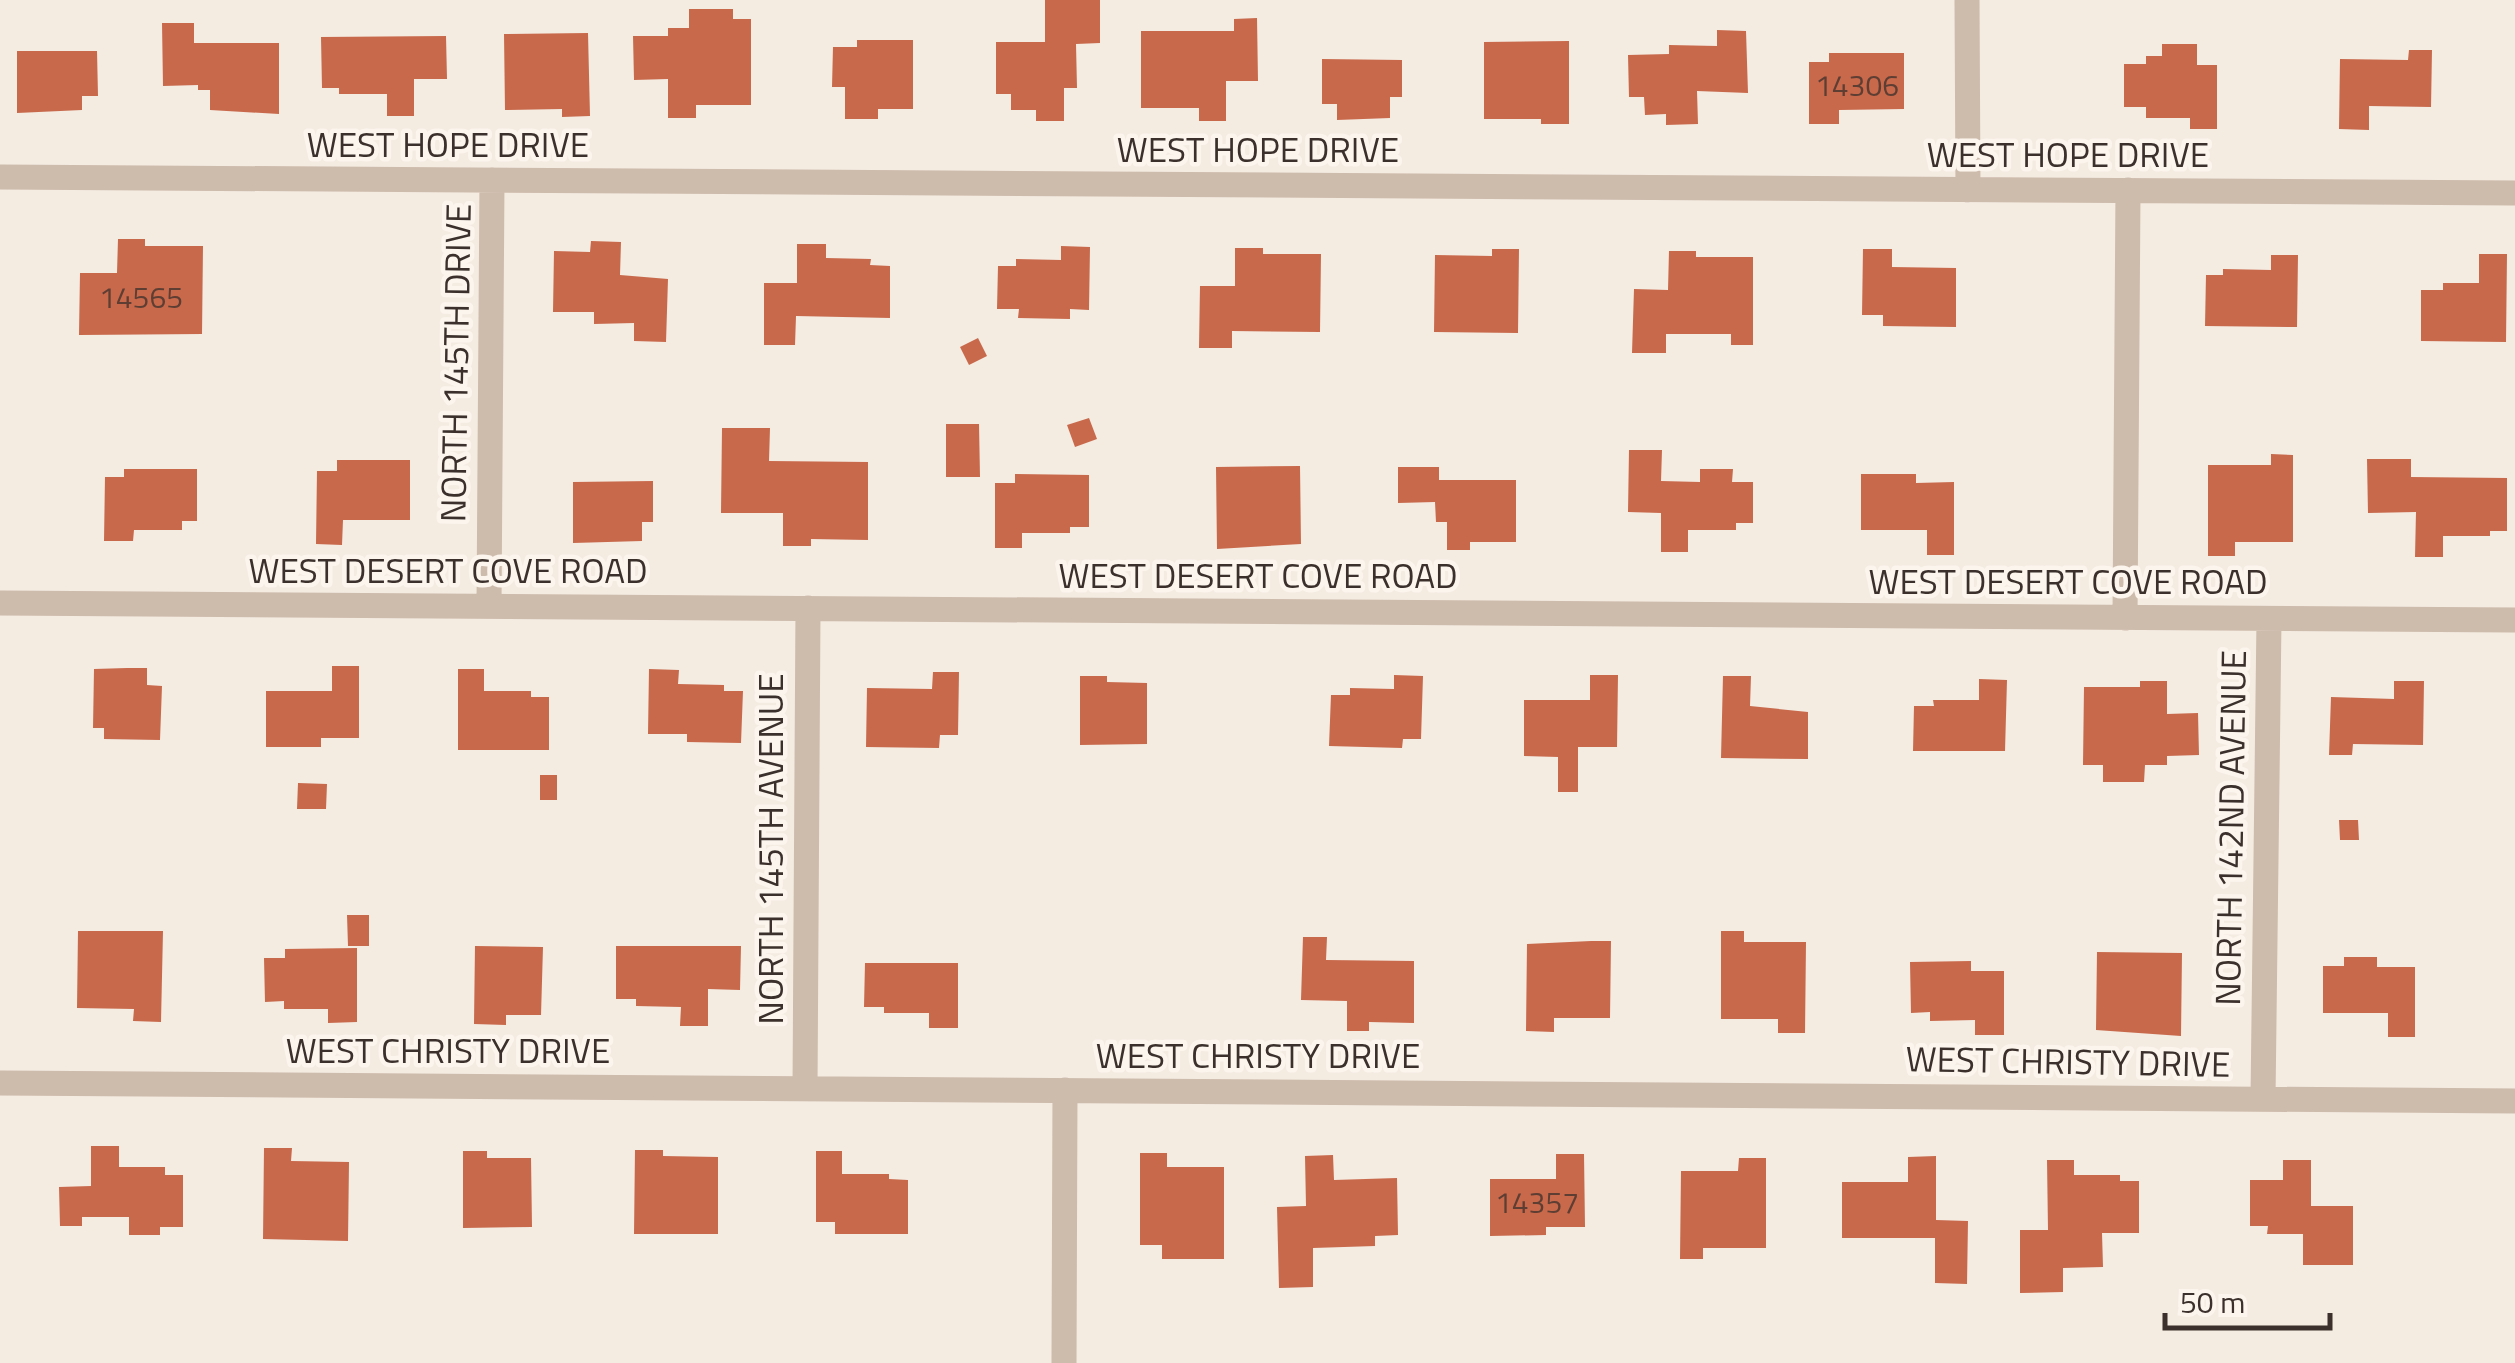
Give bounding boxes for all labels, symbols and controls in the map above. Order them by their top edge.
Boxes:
house number: 14306 [1815,62,1899,108]
street label: WEST HOPE DRIVE [307,117,589,171]
street label: WEST HOPE DRIVE [1117,122,1399,176]
street label: WEST HOPE DRIVE [1927,127,2209,181]
street label: NORTH 145TH DRIVE [425,203,485,523]
house number: 14565 [99,274,183,320]
street label: WEST DESERT COVE ROAD [248,543,648,597]
street label: WEST DESERT COVE ROAD [1058,548,1458,602]
street label: WEST DESERT COVE ROAD [1868,554,2268,608]
street label: NORTH 142ND AVENUE [2200,650,2260,1006]
street label: NORTH 145TH AVENUE [743,673,797,1025]
street label: WEST CHRISTY DRIVE [286,1023,610,1077]
street label: WEST CHRISTY DRIVE [1096,1028,1420,1082]
street label: WEST CHRISTY DRIVE [1905,1031,2231,1091]
house number: 14357 [1495,1179,1579,1225]
scale bar [2165,1268,2330,1330]
text: 50 m [2180,1279,2245,1325]

